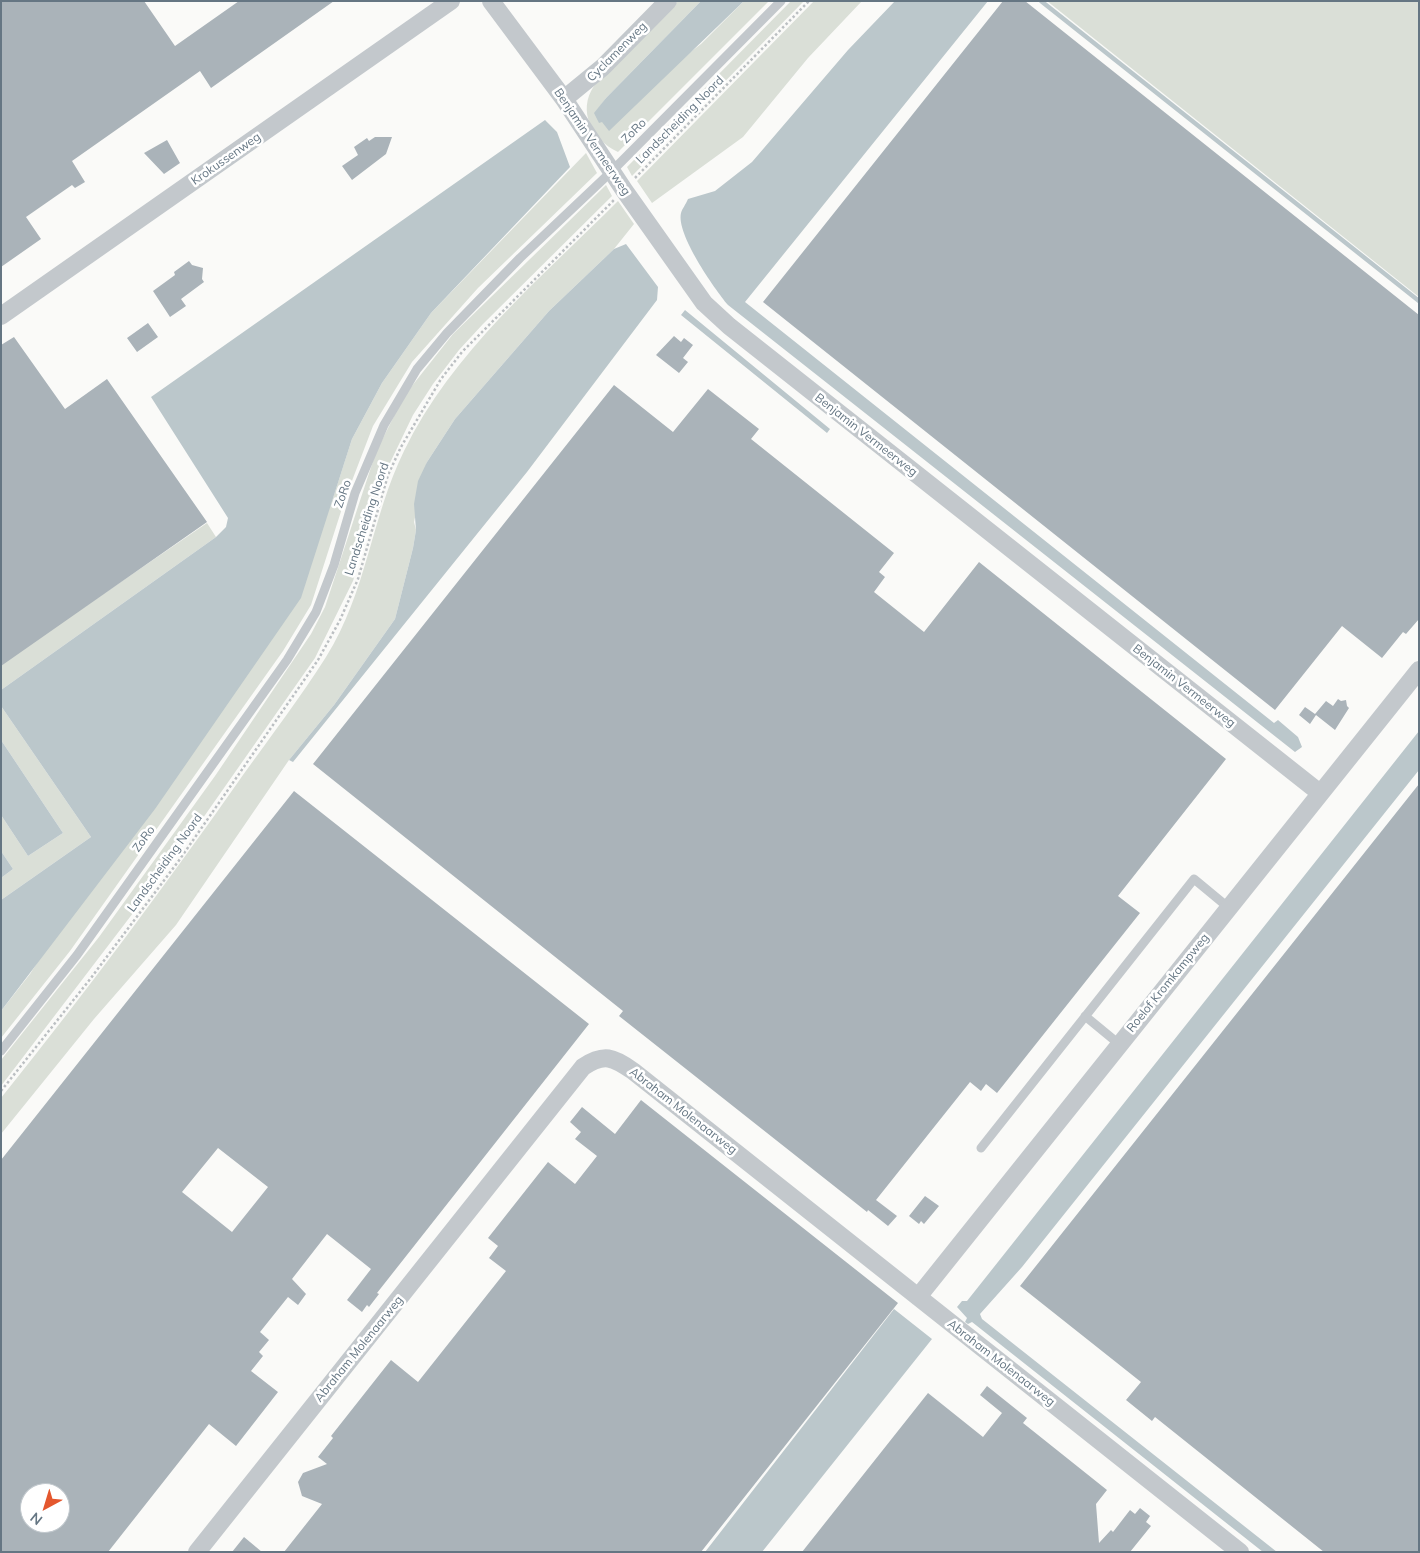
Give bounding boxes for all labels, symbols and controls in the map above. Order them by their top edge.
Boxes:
street label: Cyclamenweg [584,19,650,85]
street label: Landscheiding Noord [633,73,727,167]
street label: Benjamin Vermeerweg [551,86,633,198]
street label: ZoRo [619,116,649,146]
street label: Krokussenweg [189,130,263,188]
street label: Benjamin Vermeerweg [812,390,920,480]
street label: Landscheiding Noord [342,461,392,577]
street label: ZoRo [331,478,355,510]
street label: Benjamin Vermeerweg [1130,641,1238,731]
street label: Landscheiding Noord [125,811,205,915]
street label: ZoRo [130,823,158,855]
street label: Roelof Kromkampweg [1124,931,1212,1035]
street label: Abraham Molenaarweg [626,1065,740,1157]
street label: Abraham Molenaarweg [312,1293,406,1405]
street label: Abraham Molenaarweg [944,1317,1058,1409]
north arrow [20,1483,70,1533]
text: N [26,1509,46,1529]

